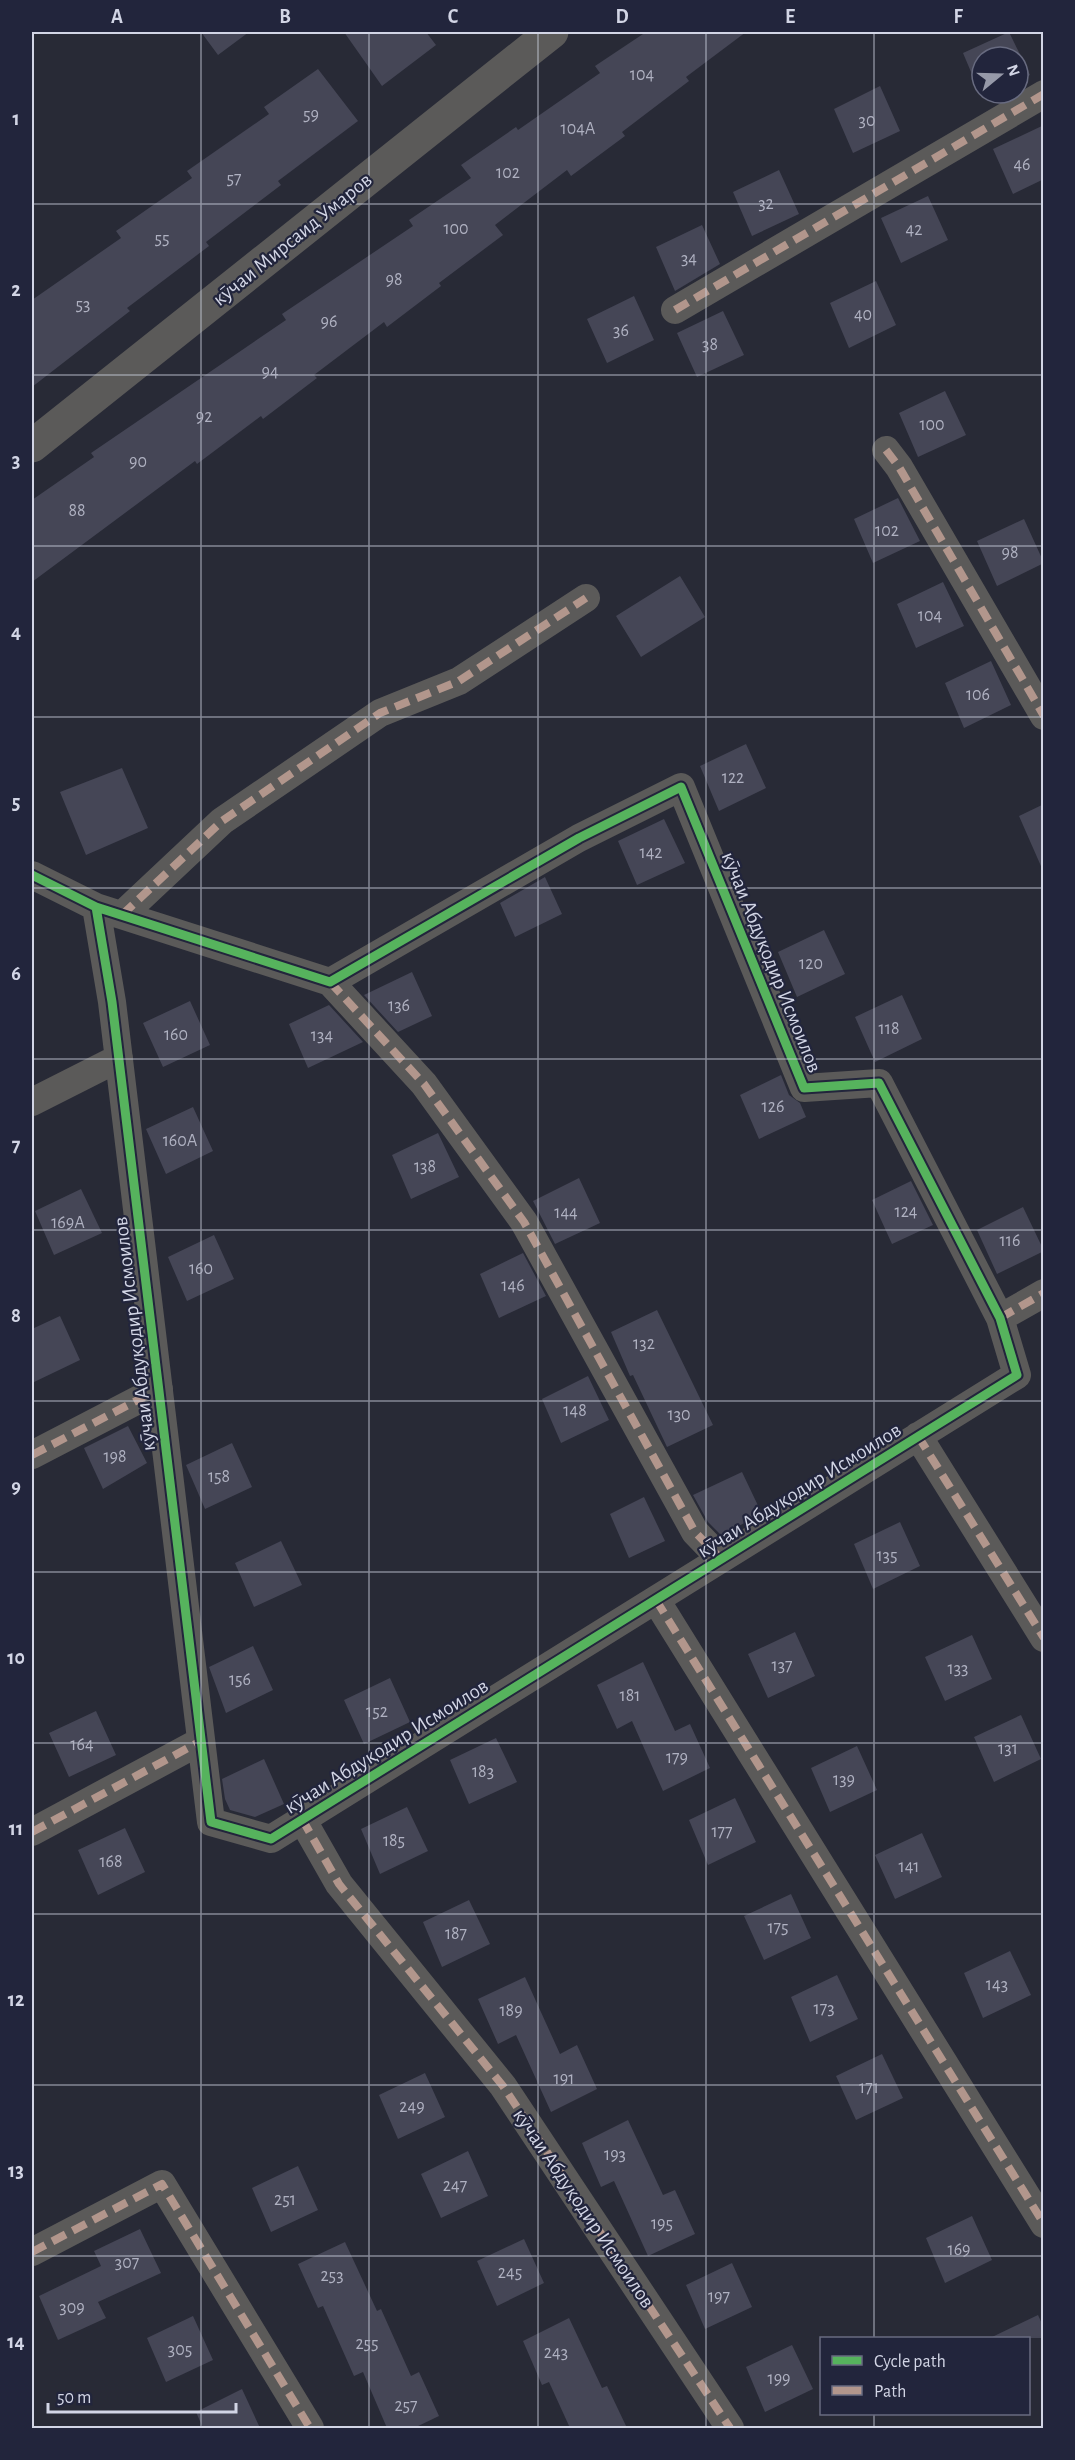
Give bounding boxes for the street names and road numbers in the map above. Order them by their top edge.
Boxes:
street label: кӯчаи Мирсаид Умаров [209,169,376,310]
street label: кӯчаи Абдуқодир Исмоилов [718,849,825,1075]
street label: кӯчаи Абдуқодир Исмоилов [110,1216,159,1452]
street label: кӯчаи Абдуқодир Исмоилов [694,1419,905,1562]
street label: кӯчаи Абдуқодир Исмоилов [281,1675,492,1818]
street label: кӯчаи Абдуқодир Исмоилов [509,2105,658,2312]

